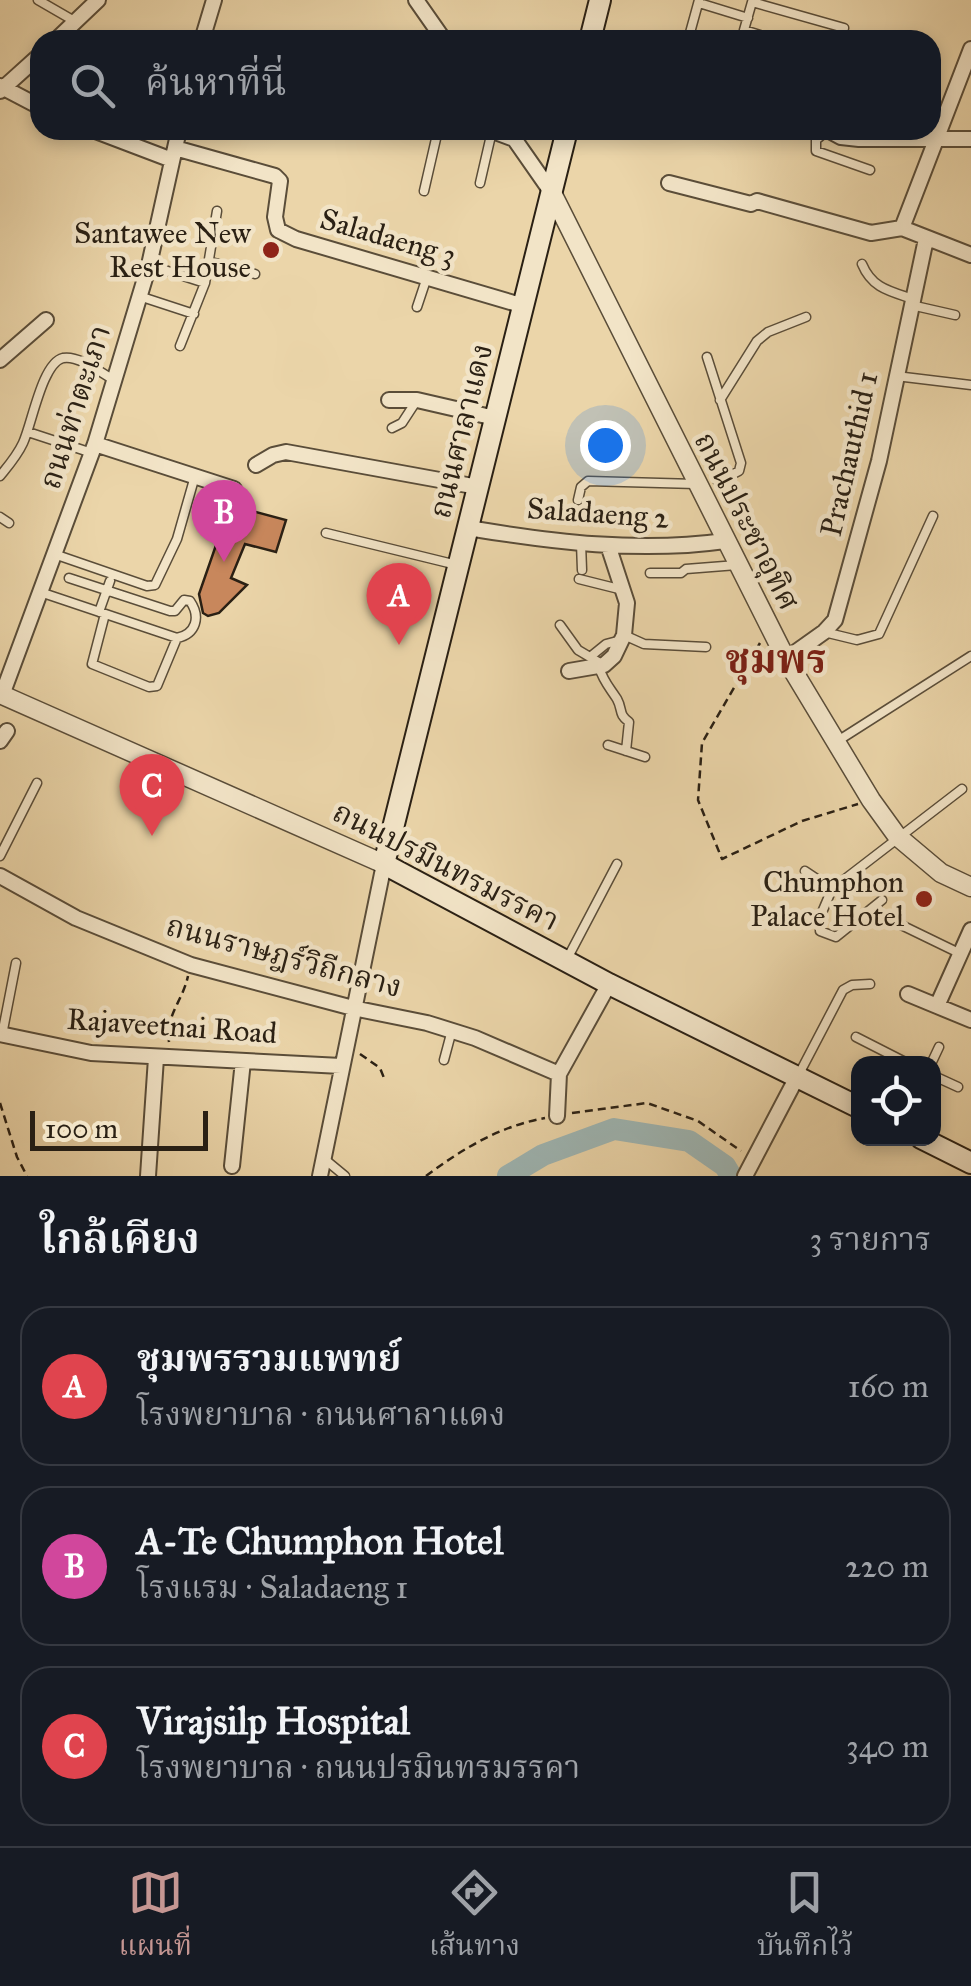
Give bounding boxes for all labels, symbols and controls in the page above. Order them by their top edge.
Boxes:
search box [30,30,941,140]
icon: search [65,58,120,113]
text: ค้นหาที่นี่ [145,59,286,105]
street label: Saladaeng 3 [316,200,460,274]
place label: Santawee New Rest House [74,215,252,285]
marker: Santawee New Rest House [260,239,282,261]
street label: ถนนท่าตะเภา [32,321,118,493]
street label: ถนนศาลาแดง [422,340,500,522]
street label: Prachauthid 1 [813,368,885,540]
your location [580,420,631,471]
street label: ถนนประชาอุทิศ [686,426,807,616]
pin: B [192,480,256,562]
street label: Saladaeng 2 [526,490,670,536]
pin: A [366,562,432,645]
district label: ชุมพร [726,635,826,685]
pin: C [120,754,184,836]
street label: ถนนปรมินทรมรรคา [327,793,565,939]
place label: Chumphon Palace Hotel [750,864,905,934]
marker: Chumphon Palace Hotel [913,888,935,910]
street label: ถนนราษฎร์วิถีกลาง [162,907,406,1005]
street label: Rajaveetnai Road [66,1001,278,1051]
map controls [851,1056,941,1146]
button: locate [851,1056,941,1146]
scale bar [30,1106,208,1150]
text: 100 m [45,1111,118,1146]
text: ใกล้เคียง [40,1213,200,1265]
text: 3 รายการ [809,1220,931,1259]
text: ชุมพรรวมแพทย์ [137,1335,401,1381]
text: A [64,1367,85,1406]
text: 160 m [848,1367,929,1406]
text: โรงพยาบาล · ถนนศาลาแดง [137,1395,505,1434]
text: A-Te Chumphon Hotel [137,1518,503,1564]
text: B [64,1547,85,1586]
text: 220 m [845,1547,929,1586]
text: โรงแรม · Saladaeng 1 [137,1568,408,1607]
text: Virajsilp Hospital [137,1698,410,1744]
text: C [64,1727,85,1766]
text: 340 m [846,1727,929,1766]
text: โรงพยาบาล · ถนนปรมินทรมรรคา [137,1748,580,1787]
tab: แผนที่ [119,1865,192,1970]
tab: เส้นทาง [429,1865,520,1970]
tab: บันทึกไว้ [757,1865,852,1970]

